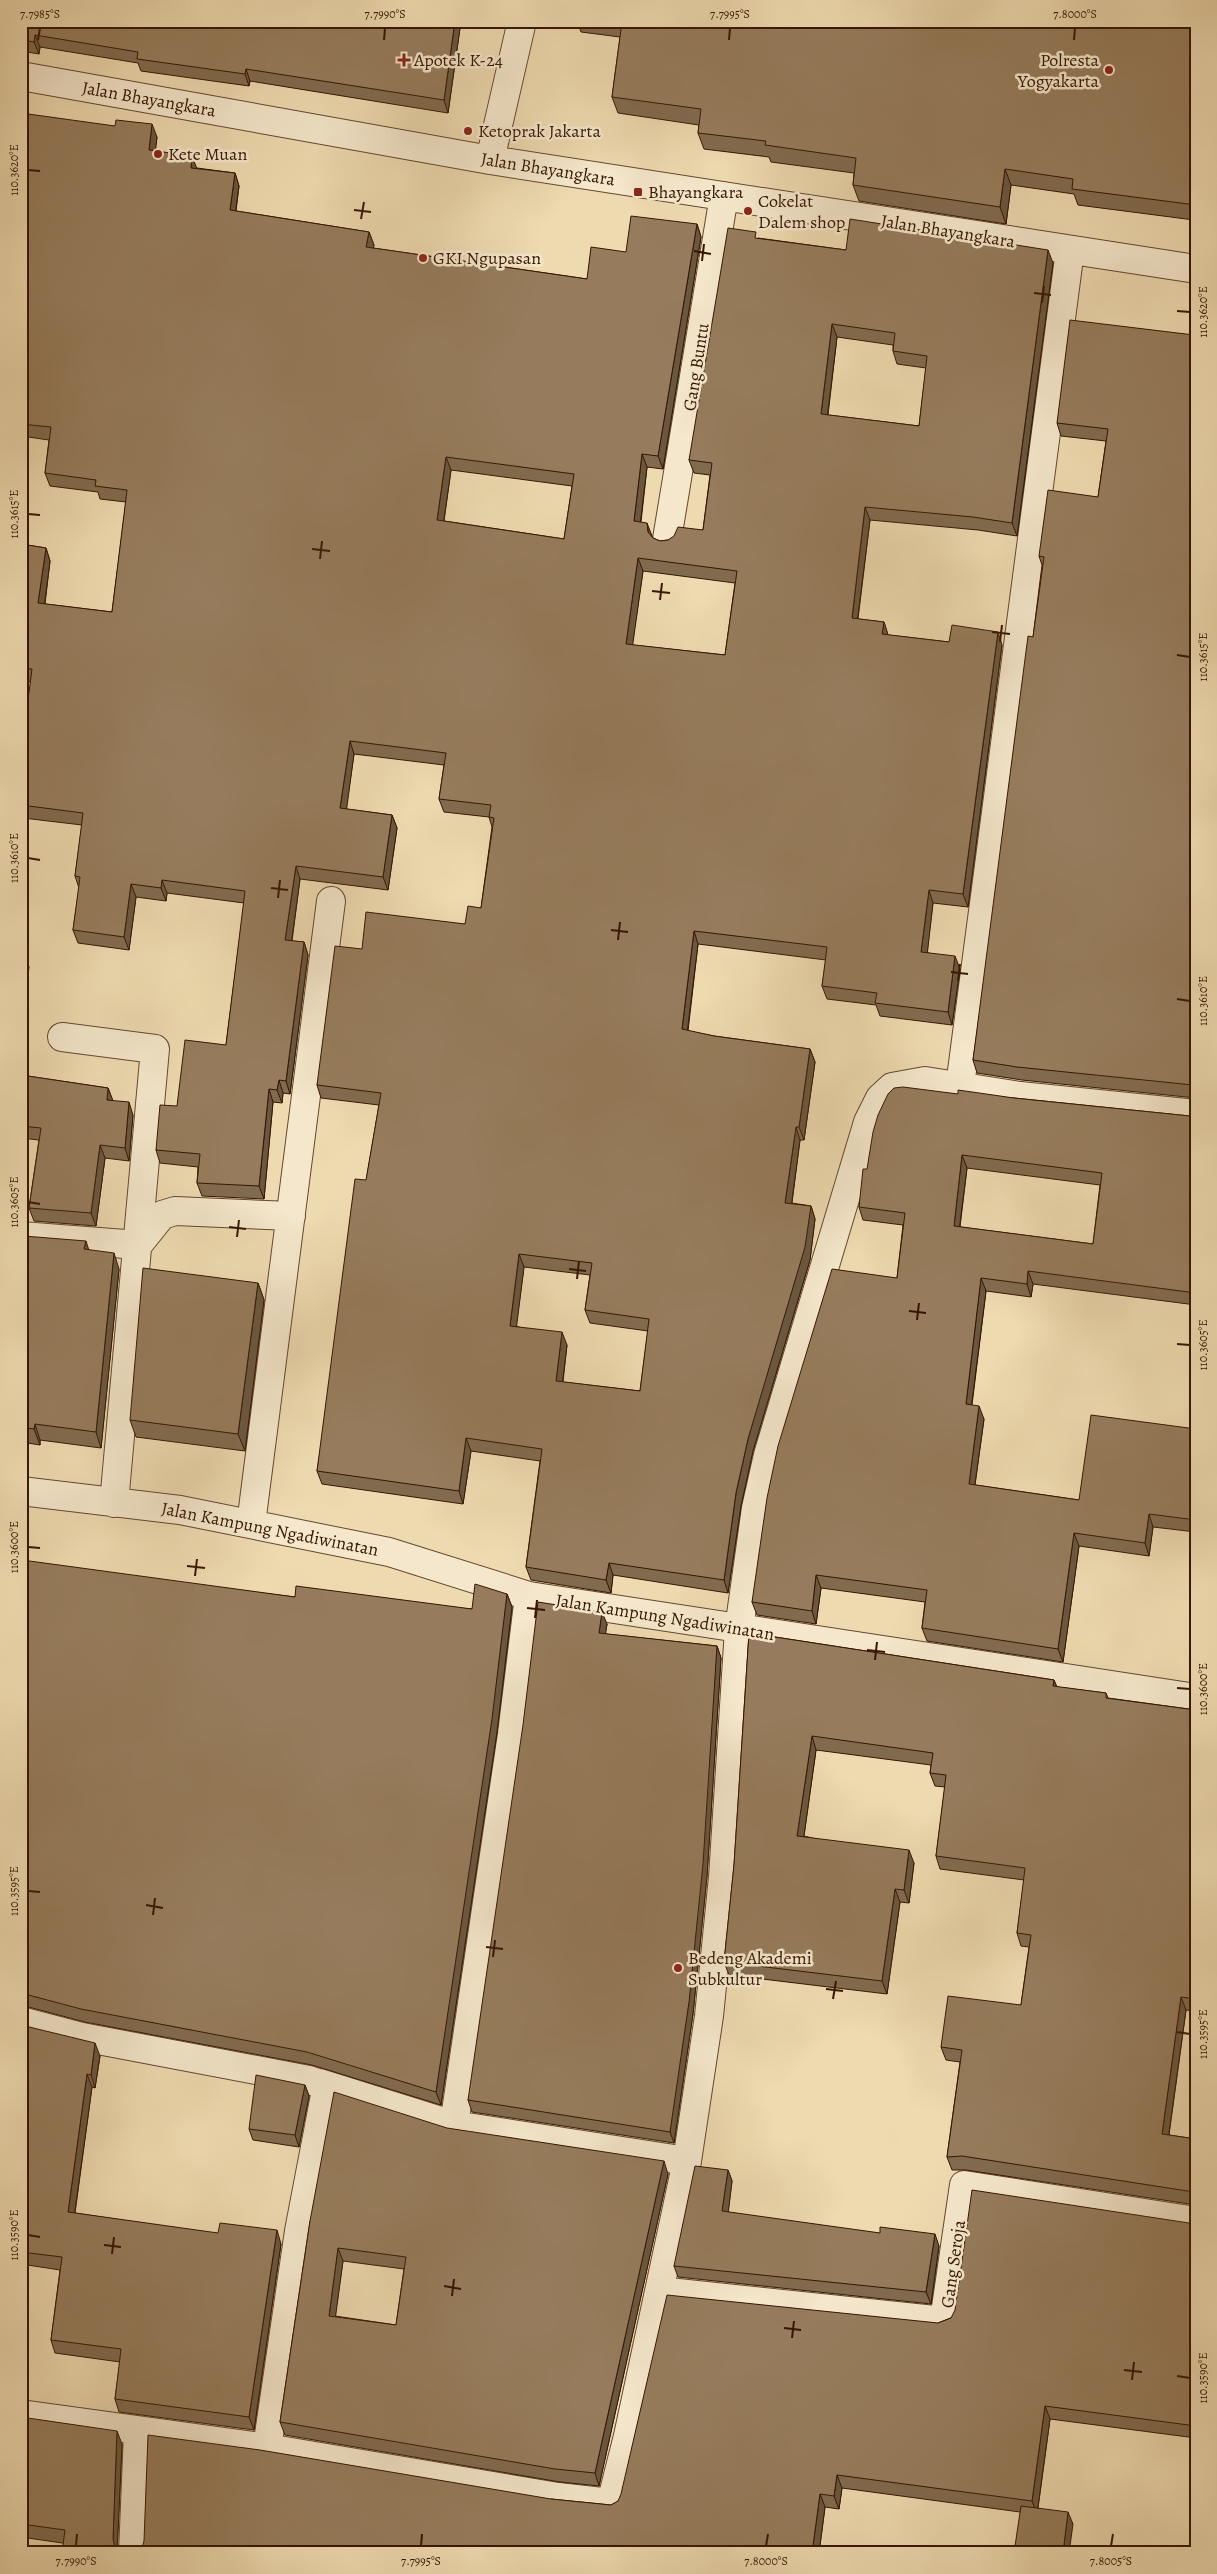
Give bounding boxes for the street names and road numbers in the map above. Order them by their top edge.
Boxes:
street label: Jalan Bhayangkara [80,75,218,123]
street label: Jalan Bhayangkara [479,147,617,192]
street label: Jalan Bhayangkara [879,209,1017,254]
street label: Gang Buntu [677,321,715,413]
street label: Jalan Kampung Ngadiwinatan [159,1496,381,1562]
street label: Jalan Kampung Ngadiwinatan [554,1588,776,1646]
street label: Gang Seroja [935,2218,971,2309]

